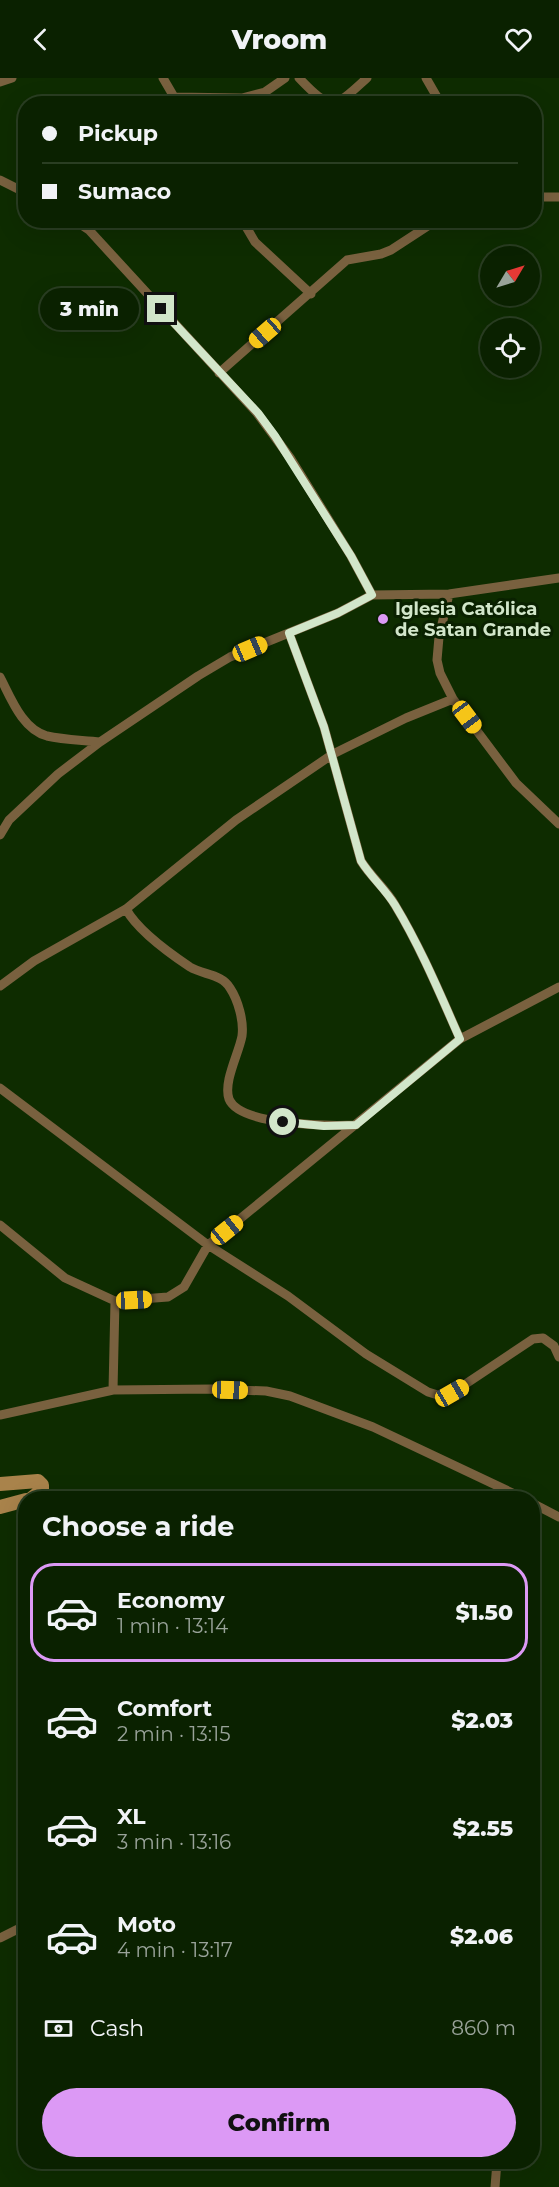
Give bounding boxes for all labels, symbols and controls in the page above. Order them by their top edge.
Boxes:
icon: back [24,23,57,56]
text: Vroom [232,23,327,56]
icon: heart [502,23,535,56]
text: Pickup [78,120,158,147]
text: Sumaco [78,178,171,205]
north arrow [480,246,540,306]
map controls [480,246,540,378]
callout: 3 min [41,288,140,330]
route end [147,295,174,322]
text: 3 min [60,297,119,321]
car [246,314,284,352]
button: locate [480,318,540,378]
place label: Iglesia Católica de Satan Grande [395,598,551,641]
marker: Iglesia Católica de Satan Grande [376,612,390,626]
car [230,634,270,664]
car [449,697,485,737]
route start [269,1108,296,1135]
car [207,1212,247,1248]
car [116,1290,152,1310]
car [432,1376,472,1410]
car [212,1380,248,1400]
text: Choose a ride [42,1510,234,1543]
icon: car [45,1586,99,1640]
text: Economy [117,1587,225,1614]
text: $1.50 [455,1599,513,1626]
text: 1 min · 13:14 [117,1614,228,1638]
icon: car [45,1694,99,1748]
text: Comfort [117,1695,212,1722]
text: $2.03 [451,1707,513,1734]
text: 2 min · 13:15 [117,1722,231,1746]
icon: car [45,1802,99,1856]
text: XL [117,1803,146,1830]
text: $2.55 [453,1815,513,1842]
text: 3 min · 13:16 [117,1830,231,1854]
icon: car [45,1910,99,1964]
text: Moto [117,1911,176,1938]
text: $2.06 [450,1923,513,1950]
text: 4 min · 13:17 [117,1938,233,1962]
icon: cash [42,2012,75,2045]
text: Cash [90,2015,144,2042]
text: 860 m [451,2016,516,2040]
button: Confirm [42,2088,516,2157]

